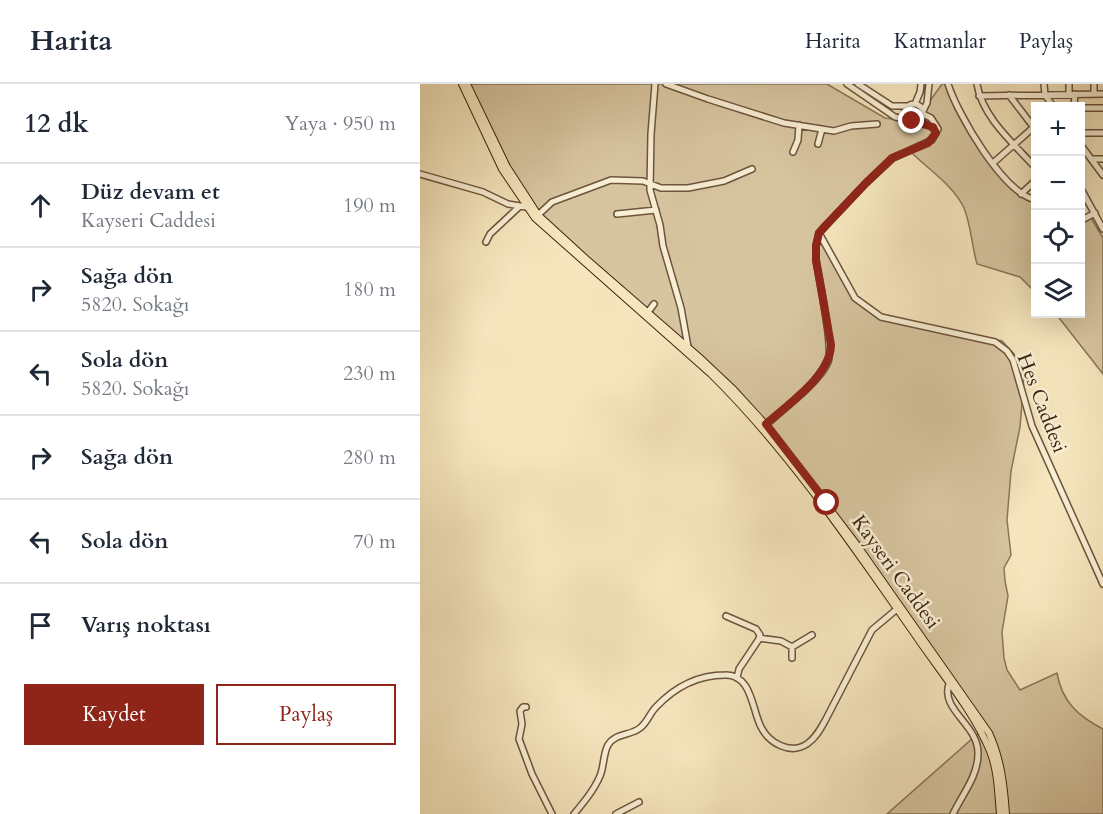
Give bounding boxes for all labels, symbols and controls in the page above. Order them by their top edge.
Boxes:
text: Harita [30,22,113,60]
text: Harita [805,27,861,56]
text: Katmanlar [894,27,986,56]
text: Paylaş [1019,27,1073,56]
map controls [1031,102,1085,318]
button: + [1031,102,1085,156]
text: 12 dk [24,106,89,141]
route end [898,107,924,133]
text: Yaya · 950 m [284,110,396,137]
button: − [1031,156,1085,210]
text: Düz devam et [81,177,220,207]
icon: ahead [24,189,57,222]
text: 190 m [343,192,396,219]
text: Kayseri Caddesi [81,207,216,234]
button: locate [1031,210,1085,264]
text: Sağa dön [81,261,173,291]
button: layers [1031,264,1085,318]
icon: right [24,273,57,306]
text: 180 m [343,276,396,303]
text: 5820. Sokağı [81,291,189,318]
text: Sola dön [81,345,168,375]
street label: Hes Caddesi [1011,349,1073,457]
icon: left [24,357,57,390]
text: 230 m [343,360,396,387]
text: 5820. Sokağı [81,375,189,402]
icon: right [24,441,57,474]
text: Sağa dön [81,442,173,472]
text: 280 m [343,444,396,471]
route start [813,489,839,515]
street label: Kayseri Caddesi [845,510,947,635]
icon: left [24,525,57,558]
text: Sola dön [81,526,168,556]
text: 70 m [353,528,396,555]
icon: arrive [24,609,57,642]
text: Varış noktası [81,610,211,640]
button: Kaydet [24,684,204,745]
button: Paylaş [216,684,396,745]

